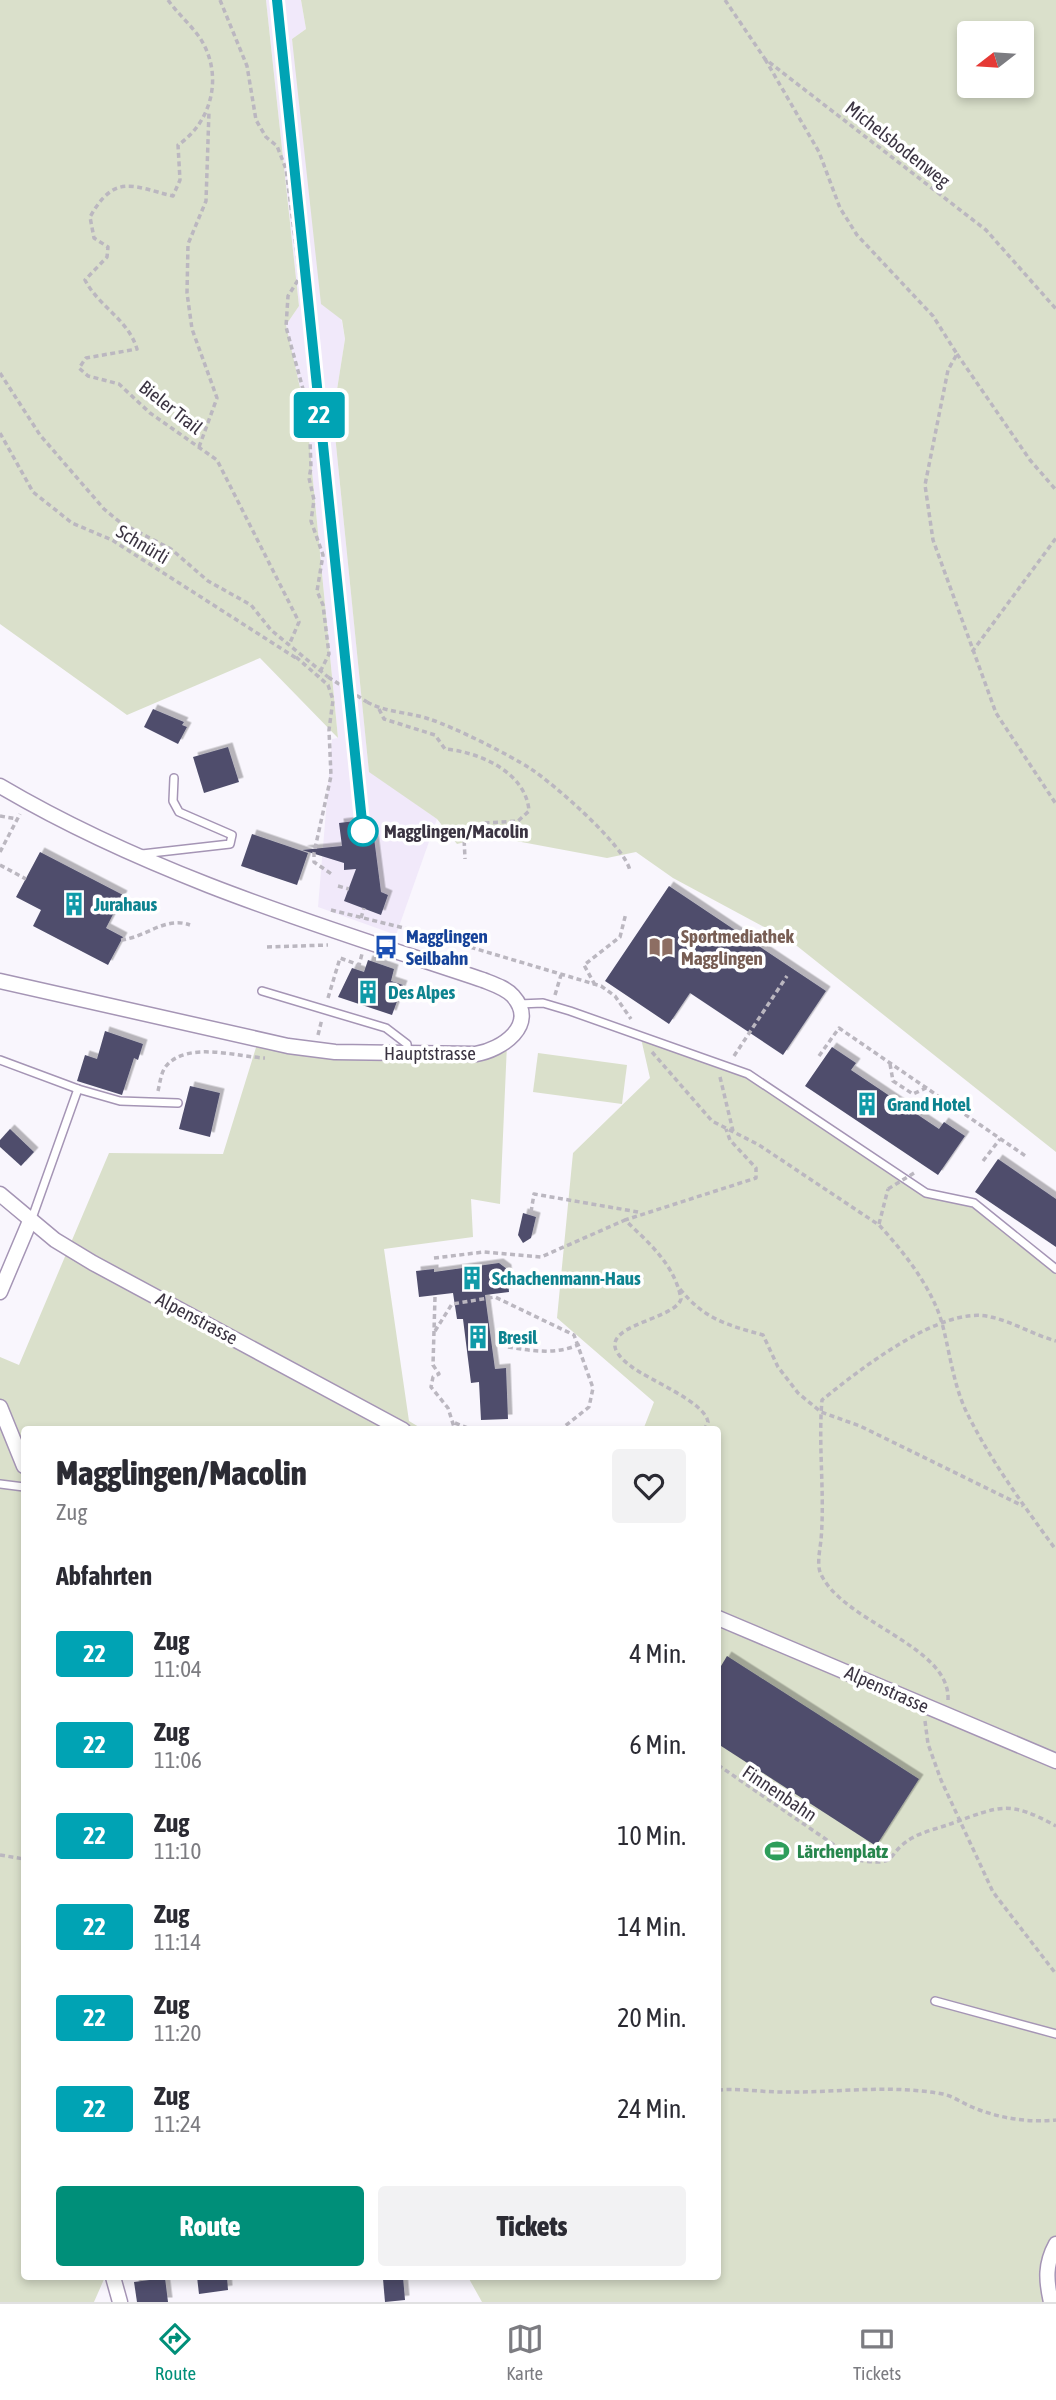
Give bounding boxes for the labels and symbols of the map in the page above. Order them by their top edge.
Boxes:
north arrow [957,21,1034,98]
street label: Michelsbodenweg [841,96,955,192]
street label: Bieler Trail [135,375,207,439]
line badge: 22 [288,392,350,438]
street label: Schnürli [113,520,173,568]
marker: Magglingen/Macolin [348,816,378,846]
place label: Magglingen/Macolin [384,820,528,842]
building icon: Jurahaus [60,890,88,918]
place label: Jurahaus [93,893,158,915]
place label: Magglingen Seilbahn [406,925,488,969]
place label: Sportmediathek Magglingen [681,925,795,969]
bus stop icon: Magglingen Seilbahn [372,933,400,961]
library icon: Sportmediathek Magglingen [647,933,675,961]
building icon: Des Alpes [354,978,382,1006]
place label: Des Alpes [388,981,456,1003]
street label: Hauptstrasse [384,1042,476,1064]
building icon: Grand Hotel [853,1090,881,1118]
place label: Grand Hotel [887,1093,972,1115]
building icon: Schachenmann-Haus [458,1264,486,1292]
place label: Schachenmann-Haus [492,1267,641,1289]
street label: Alpenstrasse [152,1287,242,1349]
building icon: Bresil [464,1323,492,1351]
place label: Bresil [498,1326,538,1348]
street label: Alpenstrasse [842,1661,932,1717]
street label: Finnenbahn [739,1760,821,1826]
sports icon: Lärchenplatz [763,1837,791,1865]
place label: Lärchenplatz [797,1840,888,1862]

